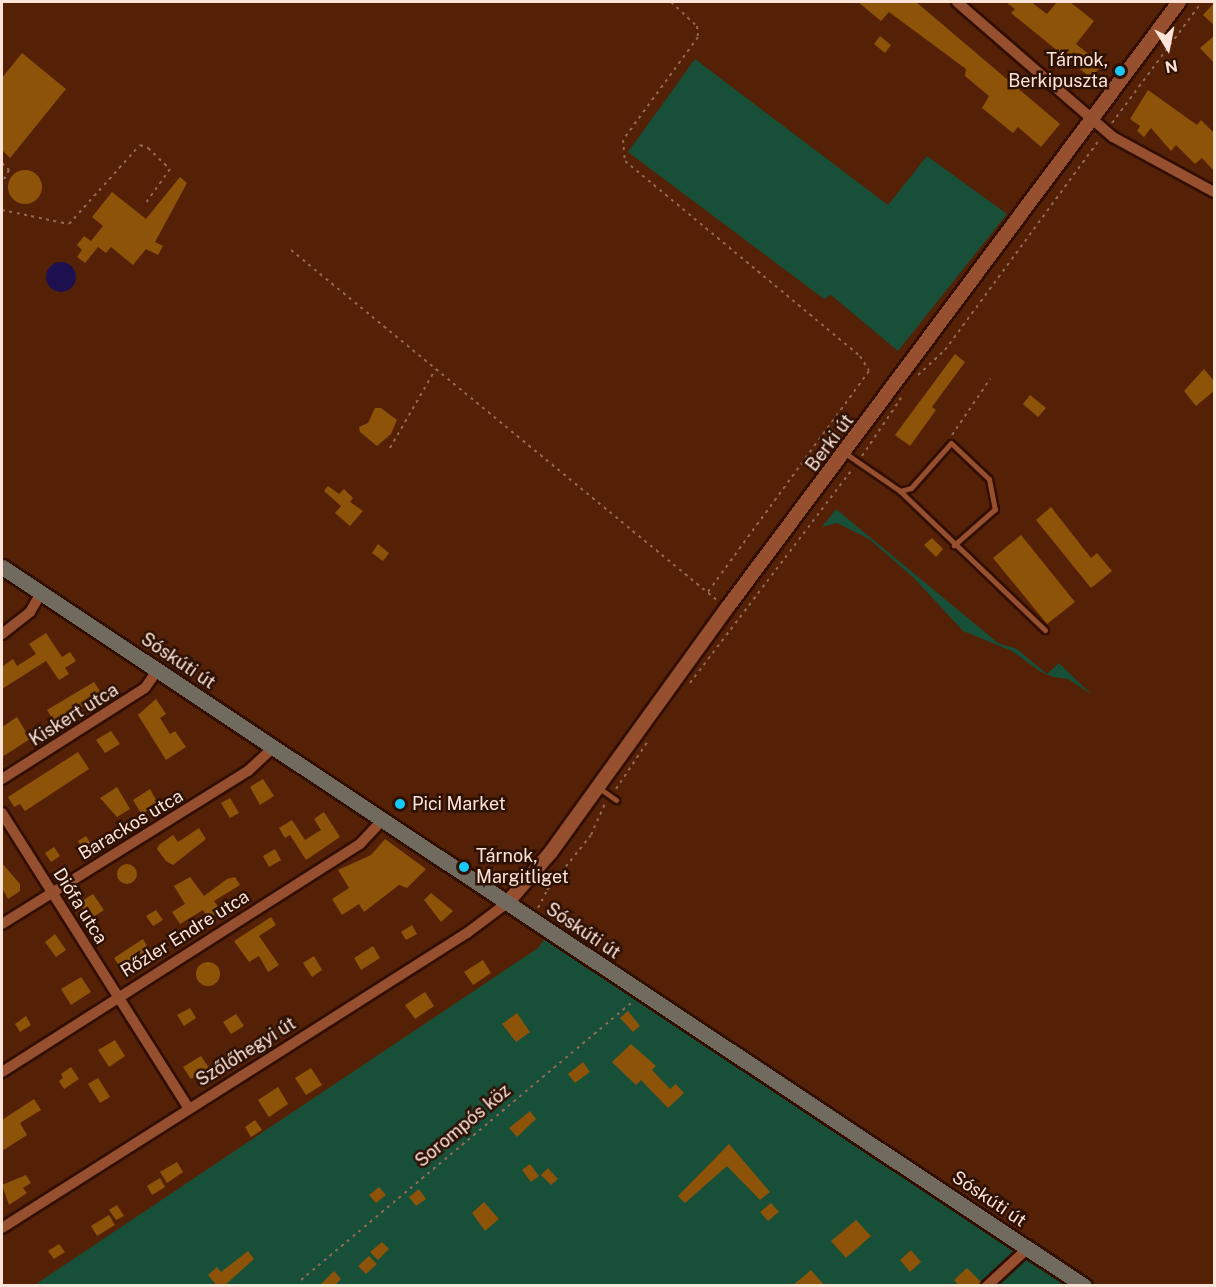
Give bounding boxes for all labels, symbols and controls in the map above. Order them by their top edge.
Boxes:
north arrow [1138,18,1198,78]
place label: Tárnok, Berkipuszta [1008,50,1108,92]
text: N [1163,56,1179,77]
marker: Tárnok, Berkipuszta [1113,64,1127,78]
street label: Berki út [802,410,858,476]
street label: Sóskúti út [137,628,219,694]
street label: Kiskert utca [26,679,122,751]
street label: Barackos utca [75,785,187,865]
place label: Pici Market [412,793,506,815]
marker: Pici Market [393,797,407,811]
place label: Tárnok, Margitliget [476,846,569,888]
marker: Tárnok, Margitliget [457,860,471,874]
street label: Diófa utca [48,864,112,948]
street label: Rőzler Endre utca [117,886,253,982]
street label: Sóskúti út [542,898,624,964]
street label: Szőlőhegyi út [192,1013,300,1091]
street label: Sorompós köz [411,1080,515,1172]
street label: Sóskúti út [948,1166,1030,1232]

